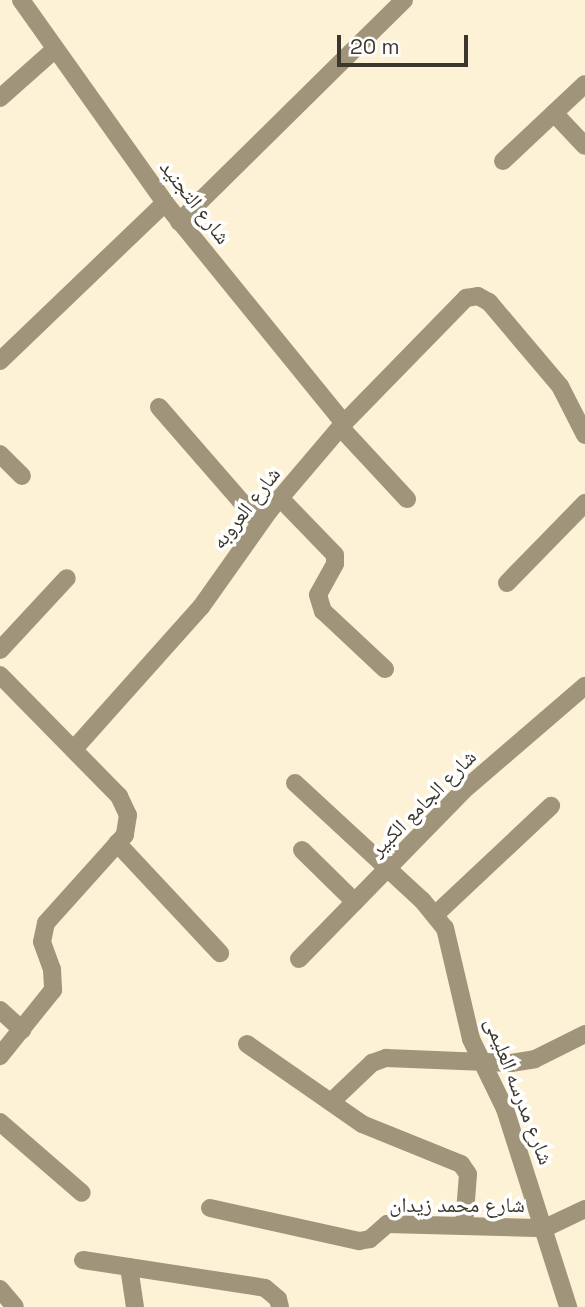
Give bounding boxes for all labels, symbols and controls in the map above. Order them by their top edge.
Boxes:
scale bar [340,21,471,65]
text: 20 m [350,33,400,60]
street label: شارع التجنيد [154,155,236,249]
street label: شارع العروبه [206,462,286,554]
street label: شارع الجامع الكبير [364,744,482,862]
street label: شارع مدرسه العليمى [479,1014,559,1168]
street label: شارع محمد زيدان [389,1192,525,1218]

